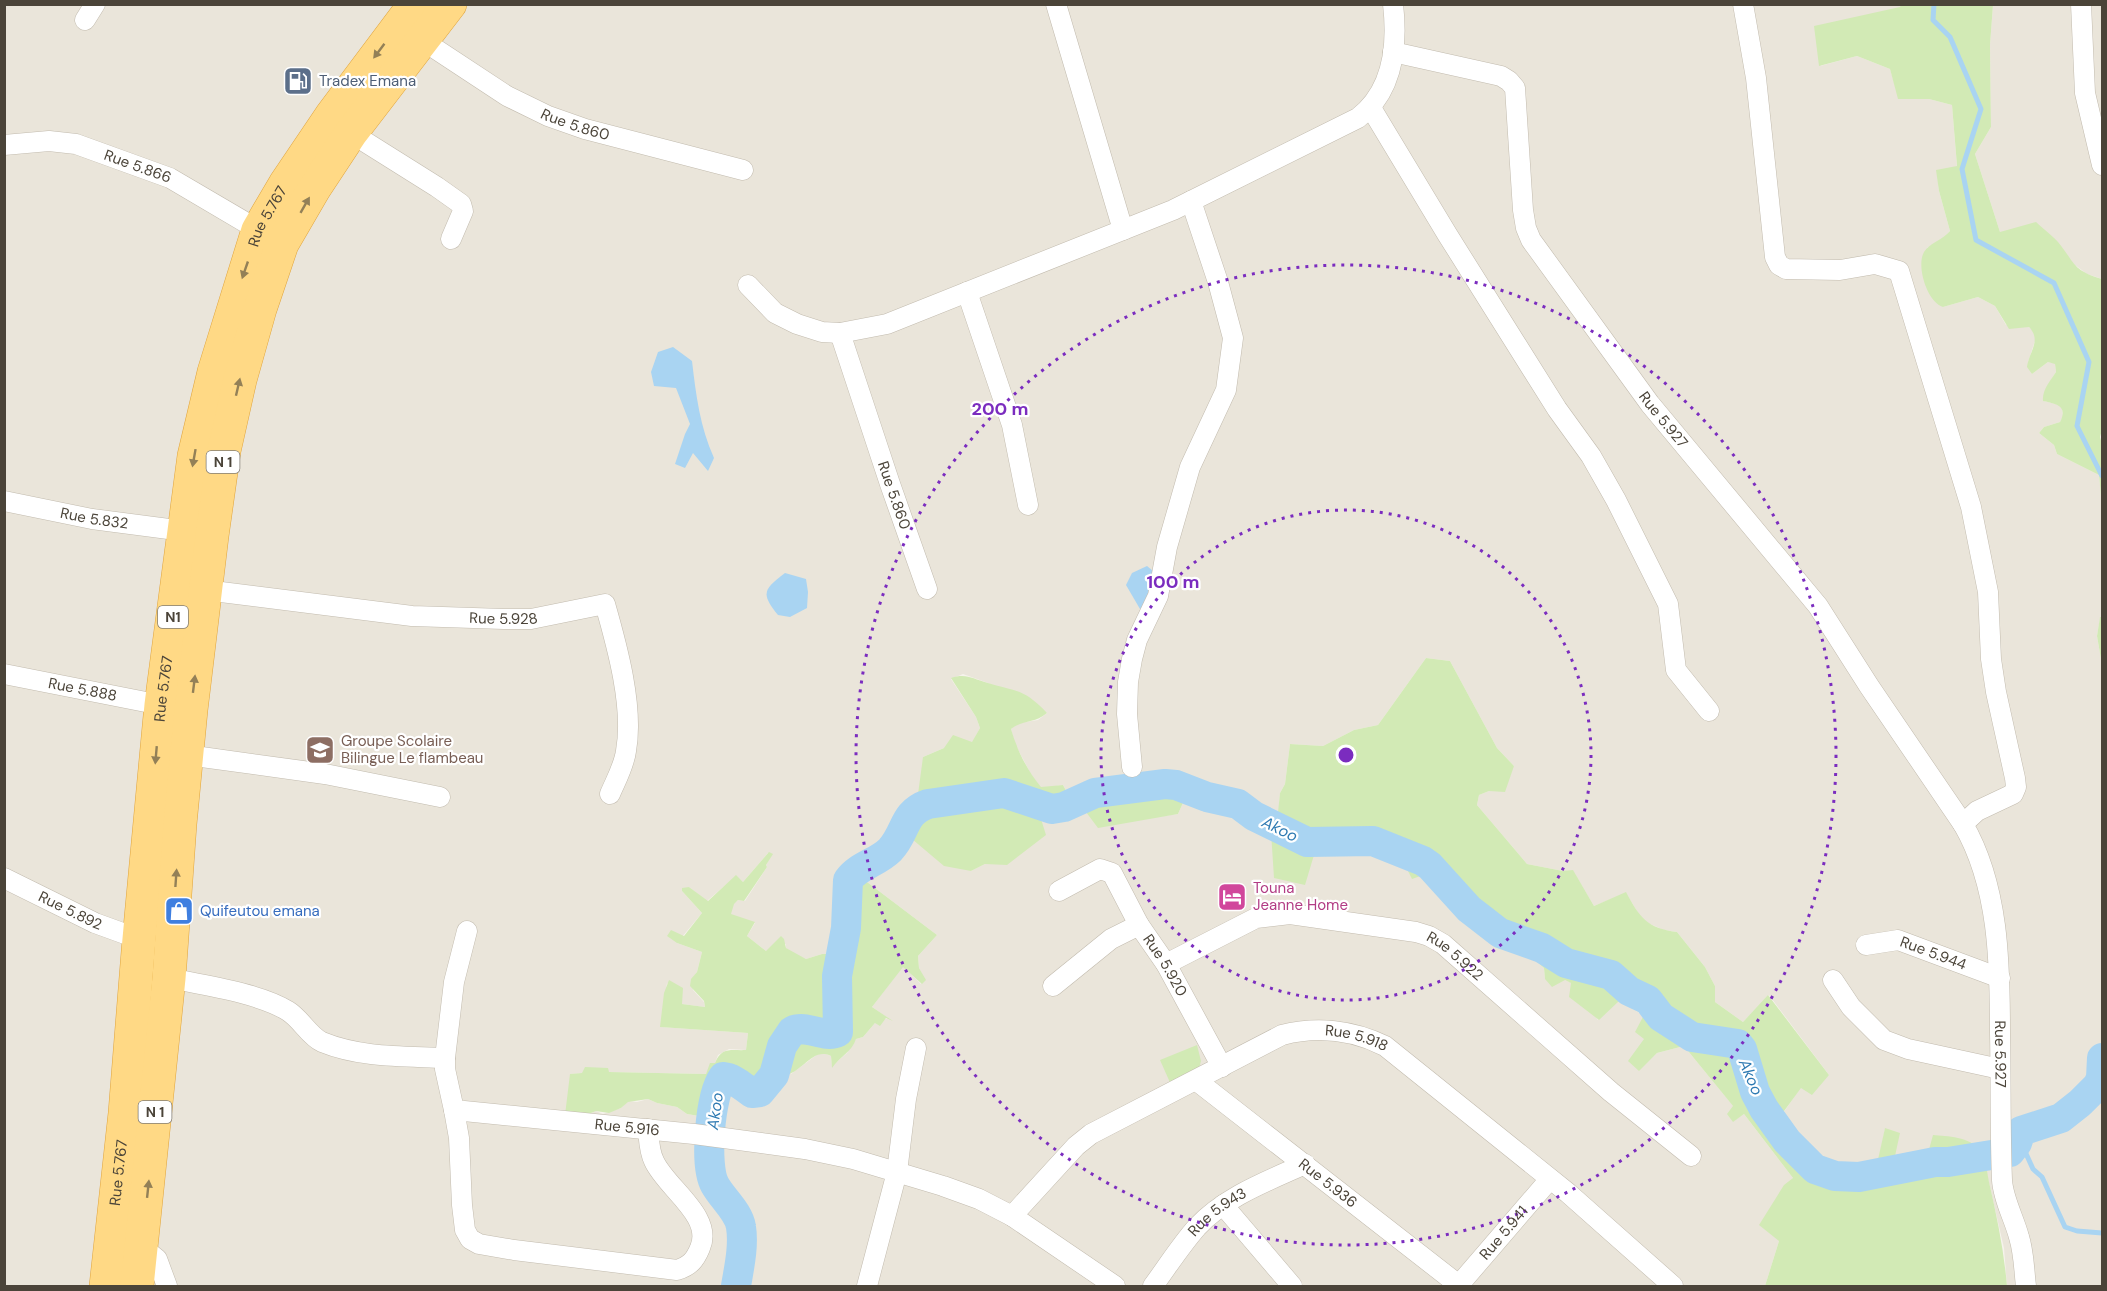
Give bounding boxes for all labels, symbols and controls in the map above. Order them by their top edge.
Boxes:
one-way arrow [374,44,386,59]
fuel station icon: Tradex Emana [282,65,314,97]
place label: Tradex Emana [319,71,416,91]
street label: Rue 5.860 [537,104,612,145]
street label: Rue 5.866 [101,145,174,188]
street label: Rue 5.767 [243,182,292,249]
one-way arrow [300,196,310,213]
one-way arrow [240,261,249,279]
one-way arrow [234,378,244,396]
street label: Rue 5.927 [1634,388,1692,452]
text: 200 m [972,397,1028,421]
one-way arrow [190,449,199,468]
road number: N 1 [206,451,240,473]
street label: Rue 5.860 [873,458,915,532]
street label: Rue 5.832 [58,503,130,534]
text: 100 m [1146,570,1200,594]
road number: N1 [158,606,188,628]
street label: Rue 5.928 [469,608,539,629]
street label: Rue 5.767 [149,655,177,723]
street label: Rue 5.888 [46,673,119,706]
one-way arrow [189,674,199,693]
place label: Groupe Scolaire Bilingue Le flambeau [341,731,483,768]
school or university icon: Groupe Scolaire Bilingue Le flambeau [304,734,336,766]
centre of rings [1336,745,1356,765]
one-way arrow [151,746,161,765]
water label: Akoo [1258,811,1301,847]
one-way arrow [171,868,181,887]
place label: Touna Jeanne Home [1253,878,1348,915]
hotel icon: Touna Jeanne Home [1216,881,1248,913]
street label: Rue 5.892 [35,887,105,935]
shop icon: Quifeutou emana [163,895,195,927]
place label: Quifeutou emana [200,901,320,921]
street label: Rue 5.922 [1423,927,1488,985]
street label: Rue 5.920 [1138,930,1192,1000]
street label: Rue 5.944 [1897,932,1969,975]
street label: Rue 5.918 [1324,1020,1391,1056]
street label: Rue 5.927 [1990,1020,2011,1088]
water label: Akoo [1734,1055,1768,1098]
water label: Akoo [702,1091,728,1132]
road number: N 1 [138,1101,172,1123]
street label: Rue 5.916 [594,1114,661,1141]
street label: Rue 5.767 [105,1139,132,1207]
street label: Rue 5.936 [1294,1154,1361,1212]
one-way arrow [143,1179,153,1198]
street label: Rue 5.943 [1183,1183,1250,1240]
street label: Rue 5.941 [1475,1202,1532,1264]

